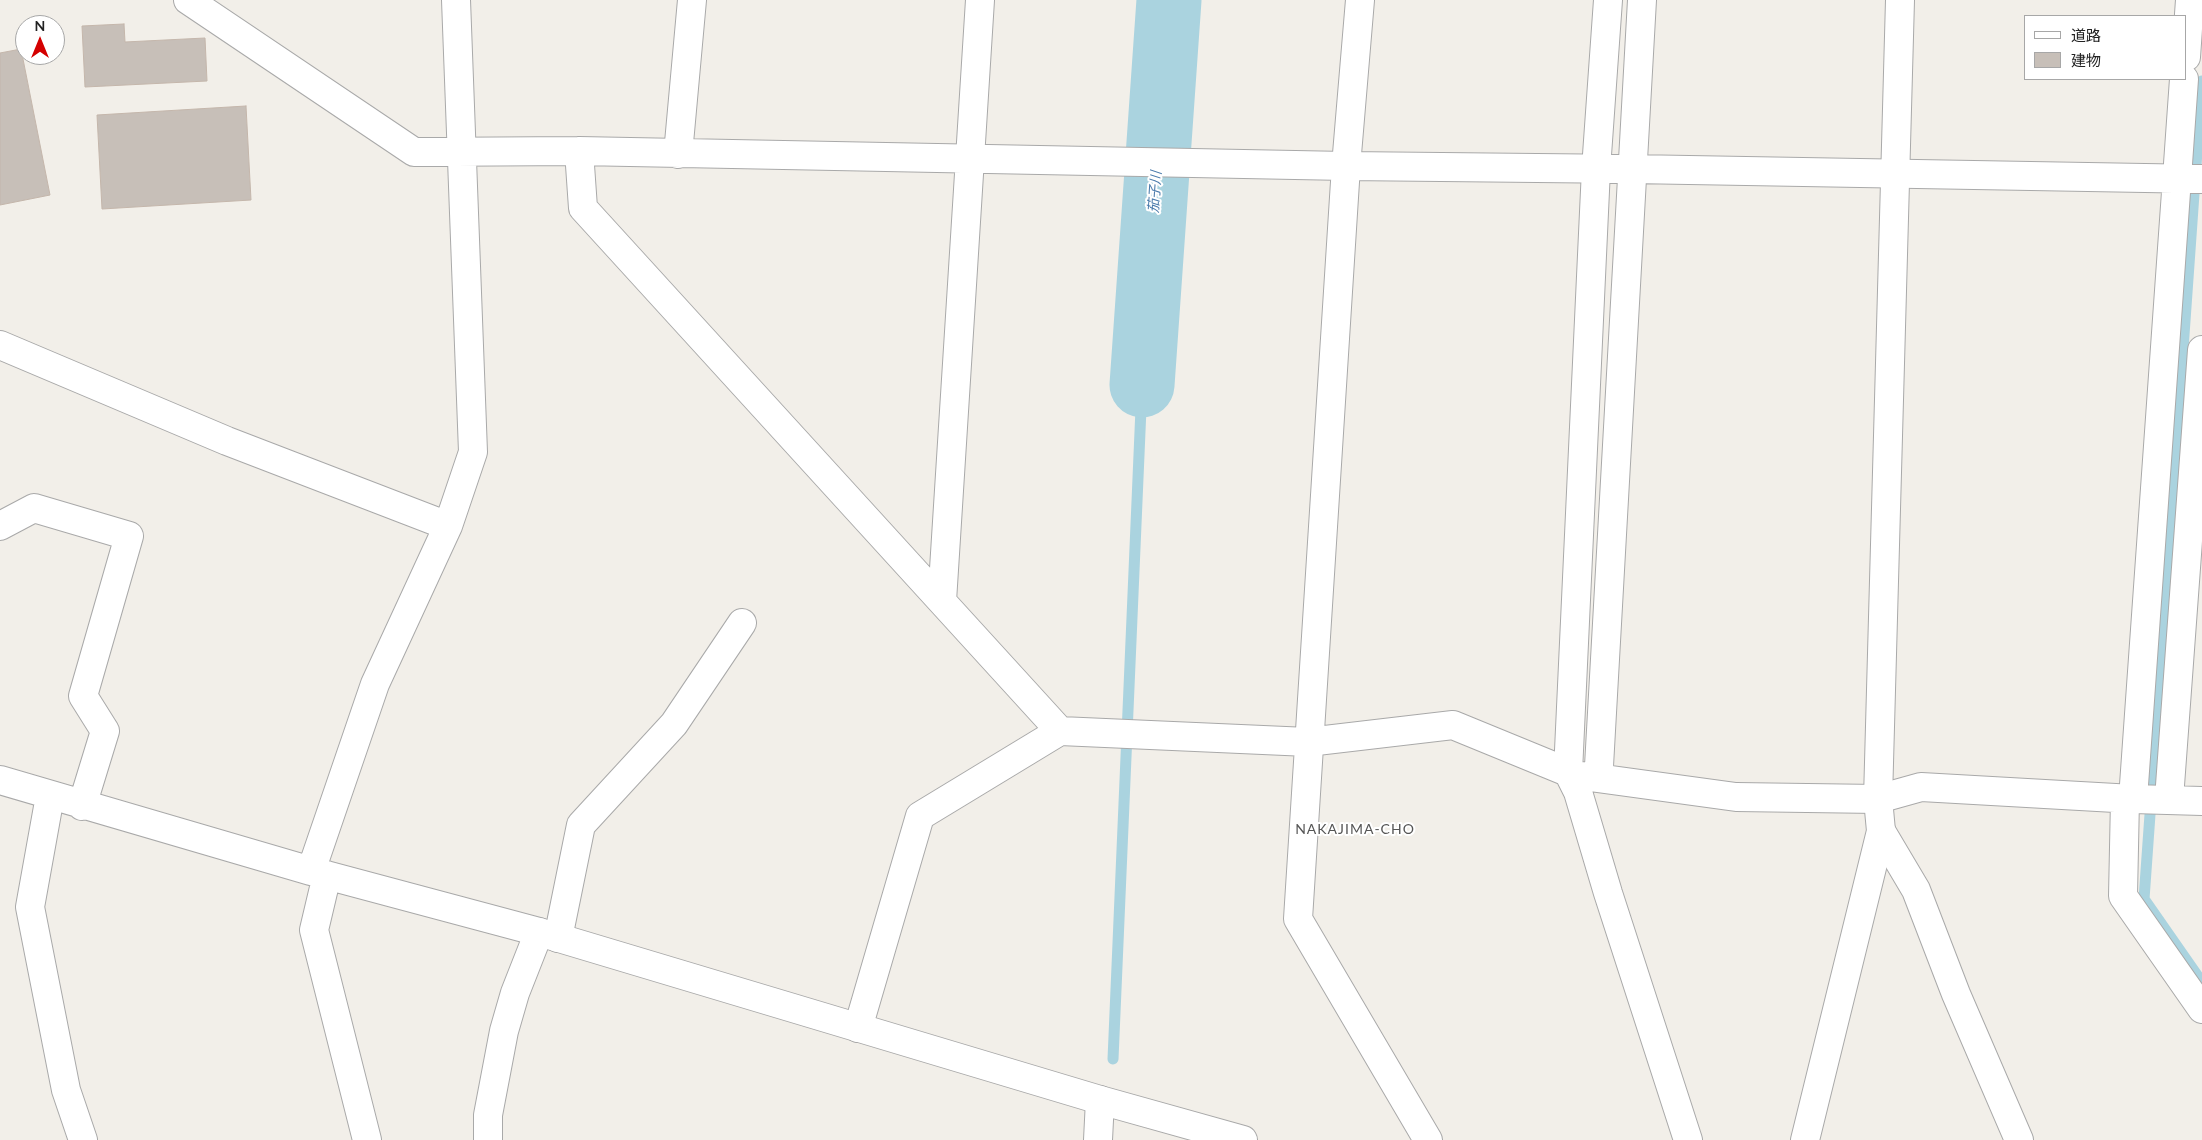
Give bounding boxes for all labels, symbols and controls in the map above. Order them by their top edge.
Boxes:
north arrow [15,15,65,65]
legend [2024,15,2187,80]
text: N [35,17,45,34]
text: 道路 [2071,26,2101,44]
text: 建物 [2071,51,2101,69]
water label: 茄子川 [1145,170,1165,214]
district label: NAKAJIMA-CHO [1294,821,1416,837]

